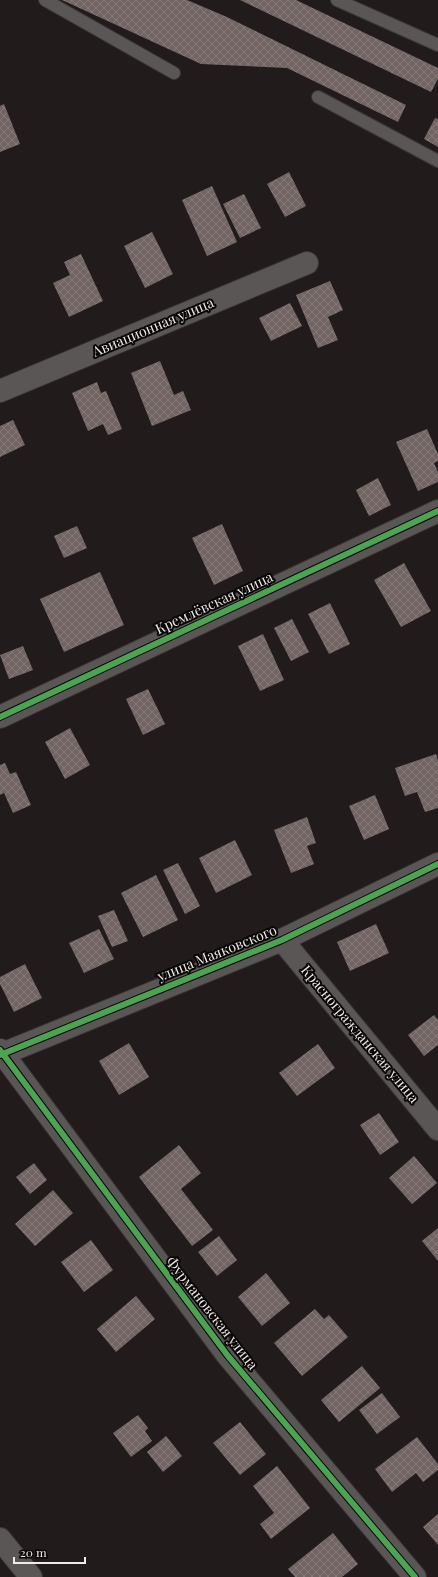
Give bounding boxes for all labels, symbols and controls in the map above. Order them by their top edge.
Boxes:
street label: Авиационная улица [88,292,216,361]
street label: Кремлёвская улица [152,567,276,638]
street label: улица Маяковского [153,920,280,986]
street label: Красногражданская улица [297,961,424,1107]
street label: Фурмановская улица [162,1252,263,1373]
scale bar [14,1539,85,1565]
text: 20 m [20,1544,47,1560]

